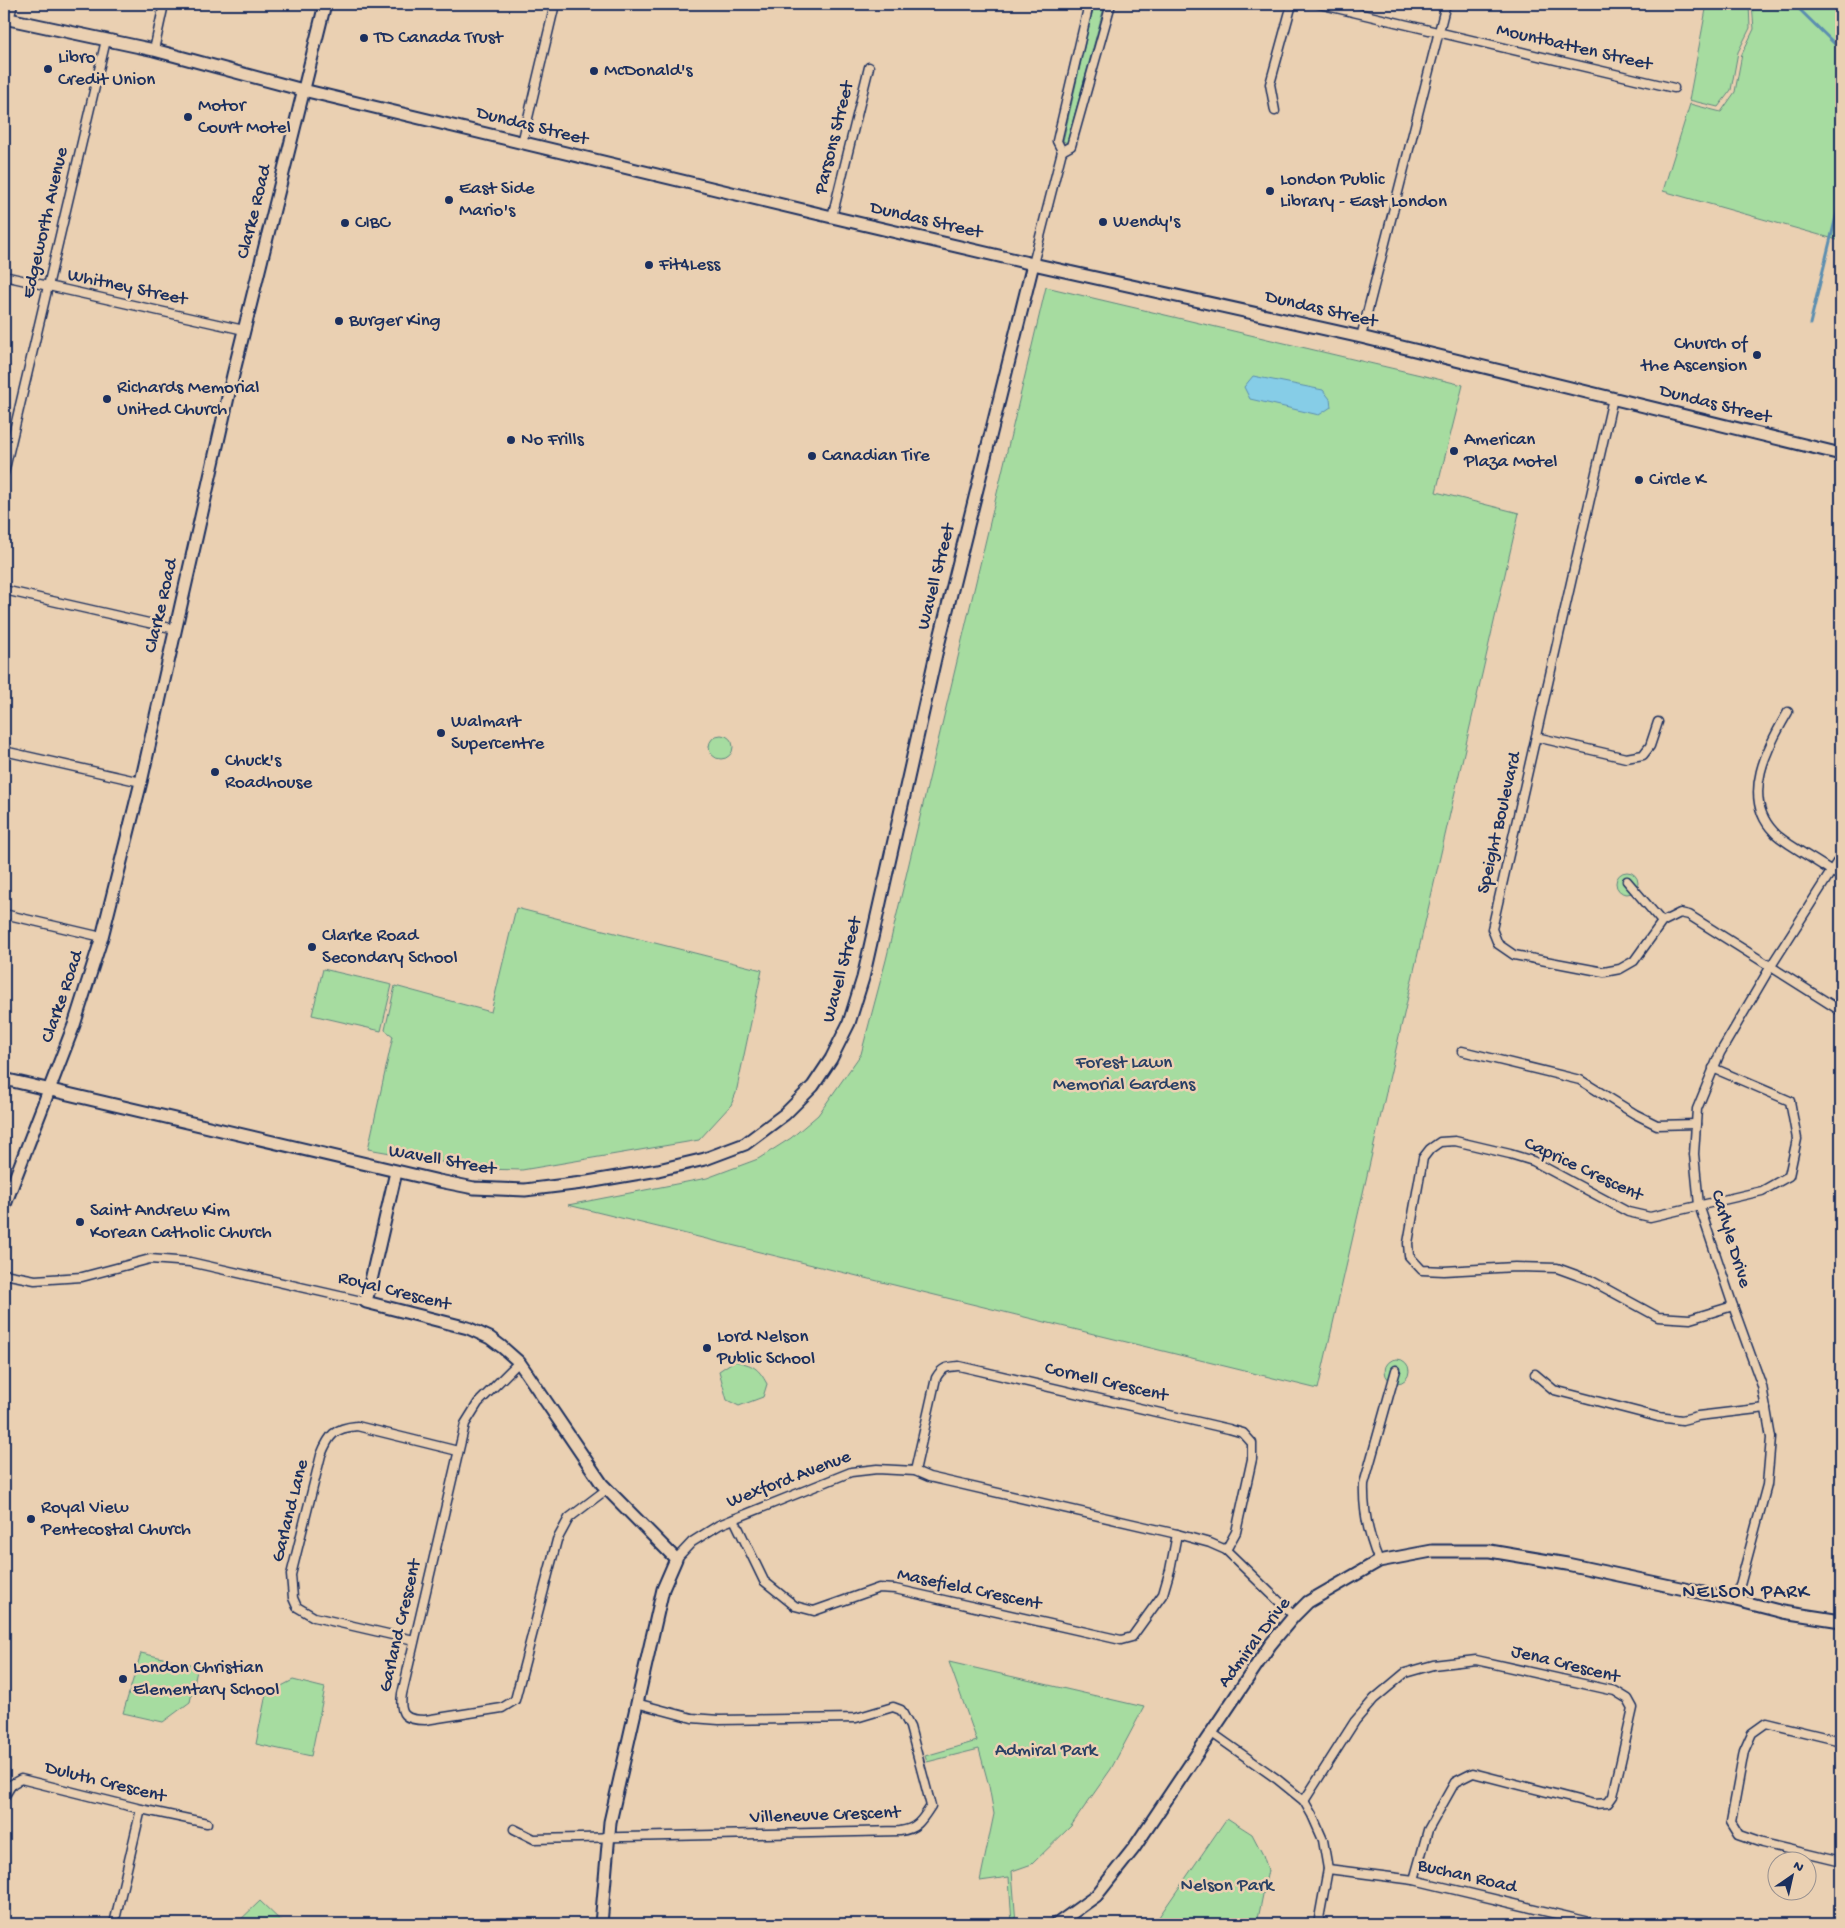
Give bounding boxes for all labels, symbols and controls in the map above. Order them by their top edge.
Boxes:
street label: Mountbatten Street [1494,19,1656,78]
place label: TD Canada Trust [373,27,505,50]
marker: TD Canada Trust [358,32,370,44]
place label: Libro Credit Union [58,47,155,92]
place label: McDonald's [604,60,694,83]
marker: Libro Credit Union [42,63,54,75]
marker: McDonald's [588,65,600,77]
street label: Parsons Street [810,77,861,198]
place label: Motor Court Motel [198,95,291,140]
street label: Dundas Street [472,102,592,153]
marker: Motor Court Motel [182,111,194,123]
street label: Edgeworth Avenue [17,145,75,301]
street label: Clarke Road [232,161,278,261]
place label: London Public Library - East London [1280,169,1447,214]
place label: East Side Mario's [459,178,535,223]
marker: London Public Library - East London [1264,185,1276,197]
marker: East Side Mario's [443,194,455,206]
street label: Dundas Street [866,197,986,246]
place label: Wendy's [1113,211,1181,234]
place label: CIBC [355,212,392,235]
marker: Wendy's [1097,216,1109,228]
marker: CIBC [339,217,351,229]
place label: Fit4Less [658,254,721,277]
marker: Fit4Less [643,259,655,271]
street label: Whitney Street [65,264,191,312]
street label: Dundas Street [1261,286,1381,335]
place label: Burger King [348,310,441,333]
marker: Burger King [333,315,345,327]
place label: Church of the Ascension [1639,333,1749,378]
marker: Church of the Ascension [1751,349,1763,361]
place label: Richards Memorial United Church [117,377,260,422]
street label: Dundas Street [1655,380,1775,431]
marker: Richards Memorial United Church [101,393,113,405]
place label: No Frills [521,429,585,452]
place label: American Plaza Motel [1463,429,1557,474]
marker: No Frills [505,434,517,446]
place label: Canadian Tire [822,445,930,468]
marker: American Plaza Motel [1448,445,1460,457]
marker: Canadian Tire [806,450,818,462]
place label: Circle K [1649,469,1708,492]
marker: Circle K [1633,474,1645,486]
street label: Wavell Street [913,519,962,632]
street label: Clarke Road [140,555,184,655]
place label: Walmart Supercentre [451,711,544,756]
marker: Walmart Supercentre [435,727,447,739]
street label: Speight Boulevard [1473,748,1528,896]
place label: Chuck's Roadhouse [225,750,312,795]
marker: Chuck's Roadhouse [209,766,221,778]
street label: Wavell Street [818,912,869,1025]
place label: Clarke Road Secondary School [322,925,458,970]
marker: Clarke Road Secondary School [306,941,318,953]
street label: Clarke Road [36,946,90,1046]
park label: Forest Lawn Memorial Gardens [1053,1052,1196,1097]
street label: Caprice Crescent [1520,1132,1648,1209]
street label: Wavell Street [387,1140,500,1182]
street label: Carlyle Drive [1704,1187,1756,1291]
place label: Saint Andrew Kim Korean Catholic Church [90,1200,272,1245]
marker: Saint Andrew Kim Korean Catholic Church [74,1216,86,1228]
street label: Royal Crescent [335,1267,455,1318]
place label: Lord Nelson Public School [716,1326,815,1371]
marker: Lord Nelson Public School [701,1342,713,1354]
street label: Cornell Crescent [1042,1358,1172,1409]
street label: Wexford Avenue [724,1446,855,1514]
street label: Garland Lane [267,1457,315,1565]
place label: Royal View Pentecostal Church [40,1497,191,1542]
marker: Royal View Pentecostal Church [25,1513,37,1525]
street label: Garland Crescent [375,1555,428,1695]
street label: Masefield Crescent [895,1563,1045,1617]
district label: NELSON PARK [1682,1582,1811,1605]
street label: Admiral Drive [1214,1593,1297,1693]
street label: Jena Crescent [1508,1640,1624,1690]
place label: London Christian Elementary School [133,1657,279,1702]
marker: London Christian Elementary School [117,1673,129,1685]
park label: Admiral Park [995,1740,1099,1763]
street label: Duluth Crescent [40,1756,170,1810]
street label: Villeneuve Crescent [749,1802,903,1830]
north arrow [1768,1850,1818,1900]
street label: Buchan Road [1414,1854,1521,1900]
text: N [1789,1858,1806,1877]
park label: Nelson Park [1180,1875,1275,1898]

